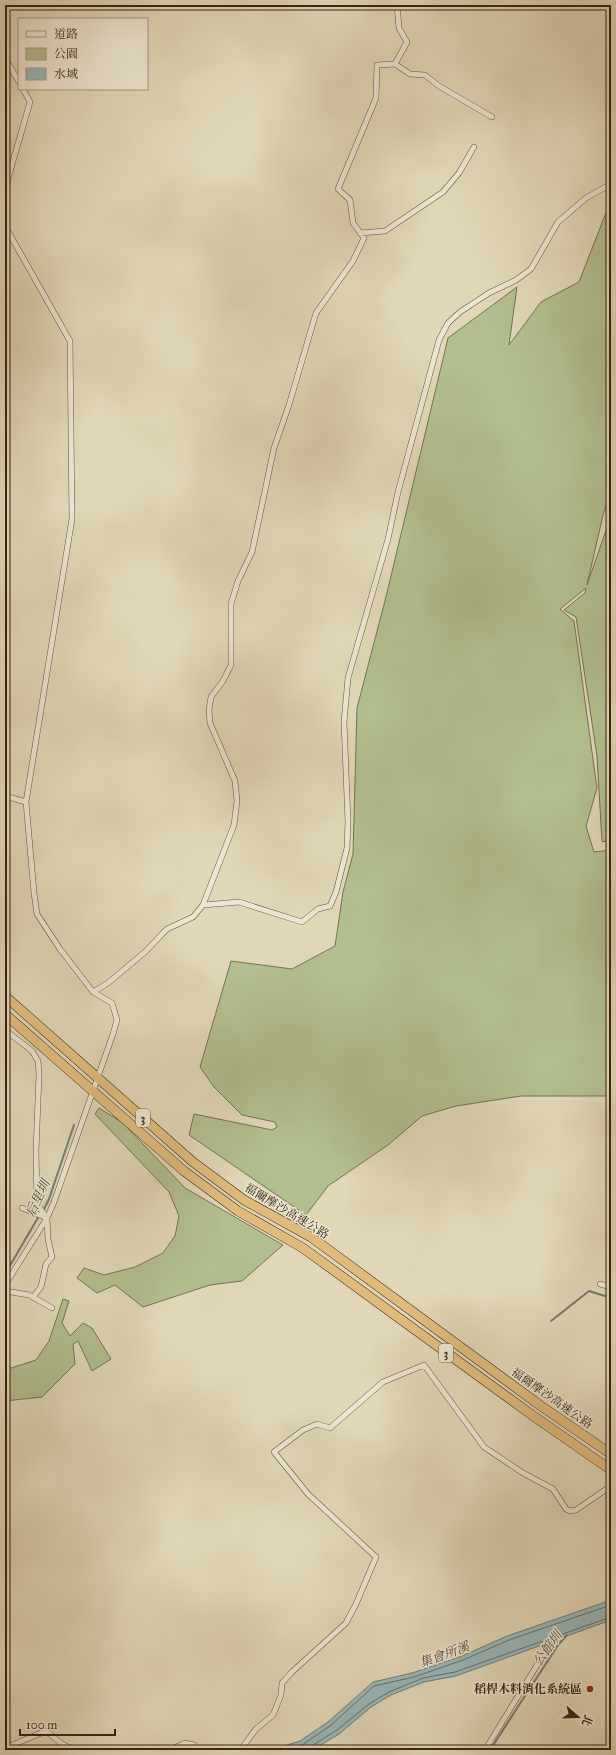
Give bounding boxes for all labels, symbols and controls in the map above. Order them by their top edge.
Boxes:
legend [18,18,148,90]
text: 道路 [54,27,78,41]
text: 公園 [54,47,78,61]
text: 水域 [54,67,78,81]
road number: 3 [136,1109,150,1127]
water label: 后里圳 [22,1176,55,1219]
street label: 福爾摩沙高速公路 [242,1180,332,1242]
road number: 3 [439,1344,453,1362]
street label: 福爾摩沙高速公路 [509,1365,595,1431]
water label: 公館圳 [530,1626,567,1669]
water label: 集會所溪 [417,1638,473,1671]
place label: 稻桿木料消化系統區 [474,1682,582,1696]
marker: 稻桿木料消化系統區 [585,1684,595,1694]
north arrow [558,1697,598,1737]
scale bar [20,1711,115,1737]
text: 北 [579,1713,595,1728]
text: 100 m [26,1718,57,1732]

